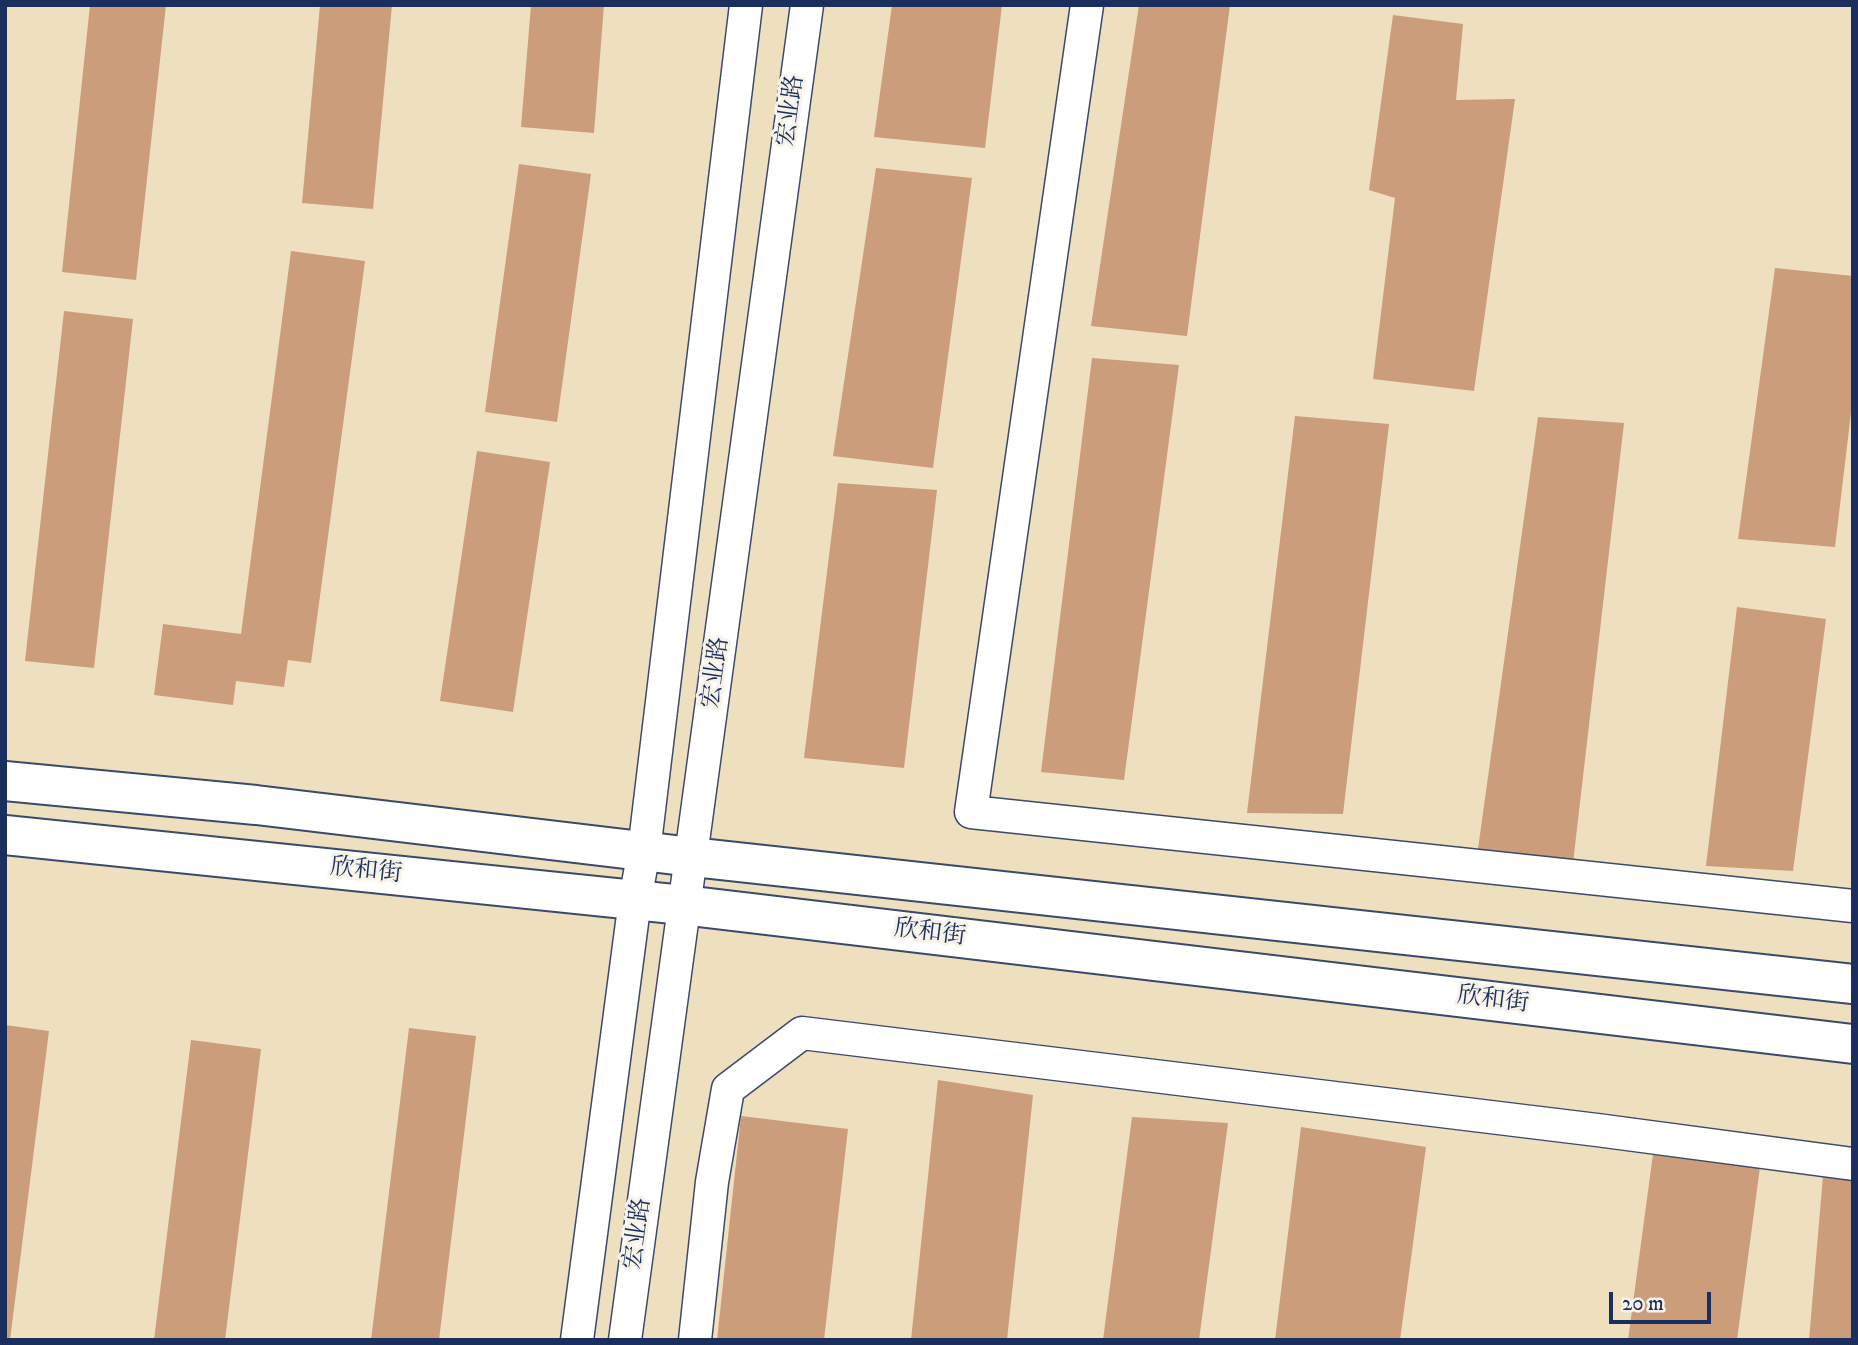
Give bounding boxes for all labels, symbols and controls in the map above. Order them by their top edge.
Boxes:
street label: 宏业路 [773,73,811,149]
street label: 宏业路 [698,635,736,711]
street label: 欣和街 [329,854,403,890]
street label: 欣和街 [893,915,967,953]
street label: 欣和街 [1456,982,1530,1020]
street label: 宏业路 [620,1196,658,1272]
scale bar [1613,1278,1714,1322]
text: 20 m [1622,1291,1664,1317]

